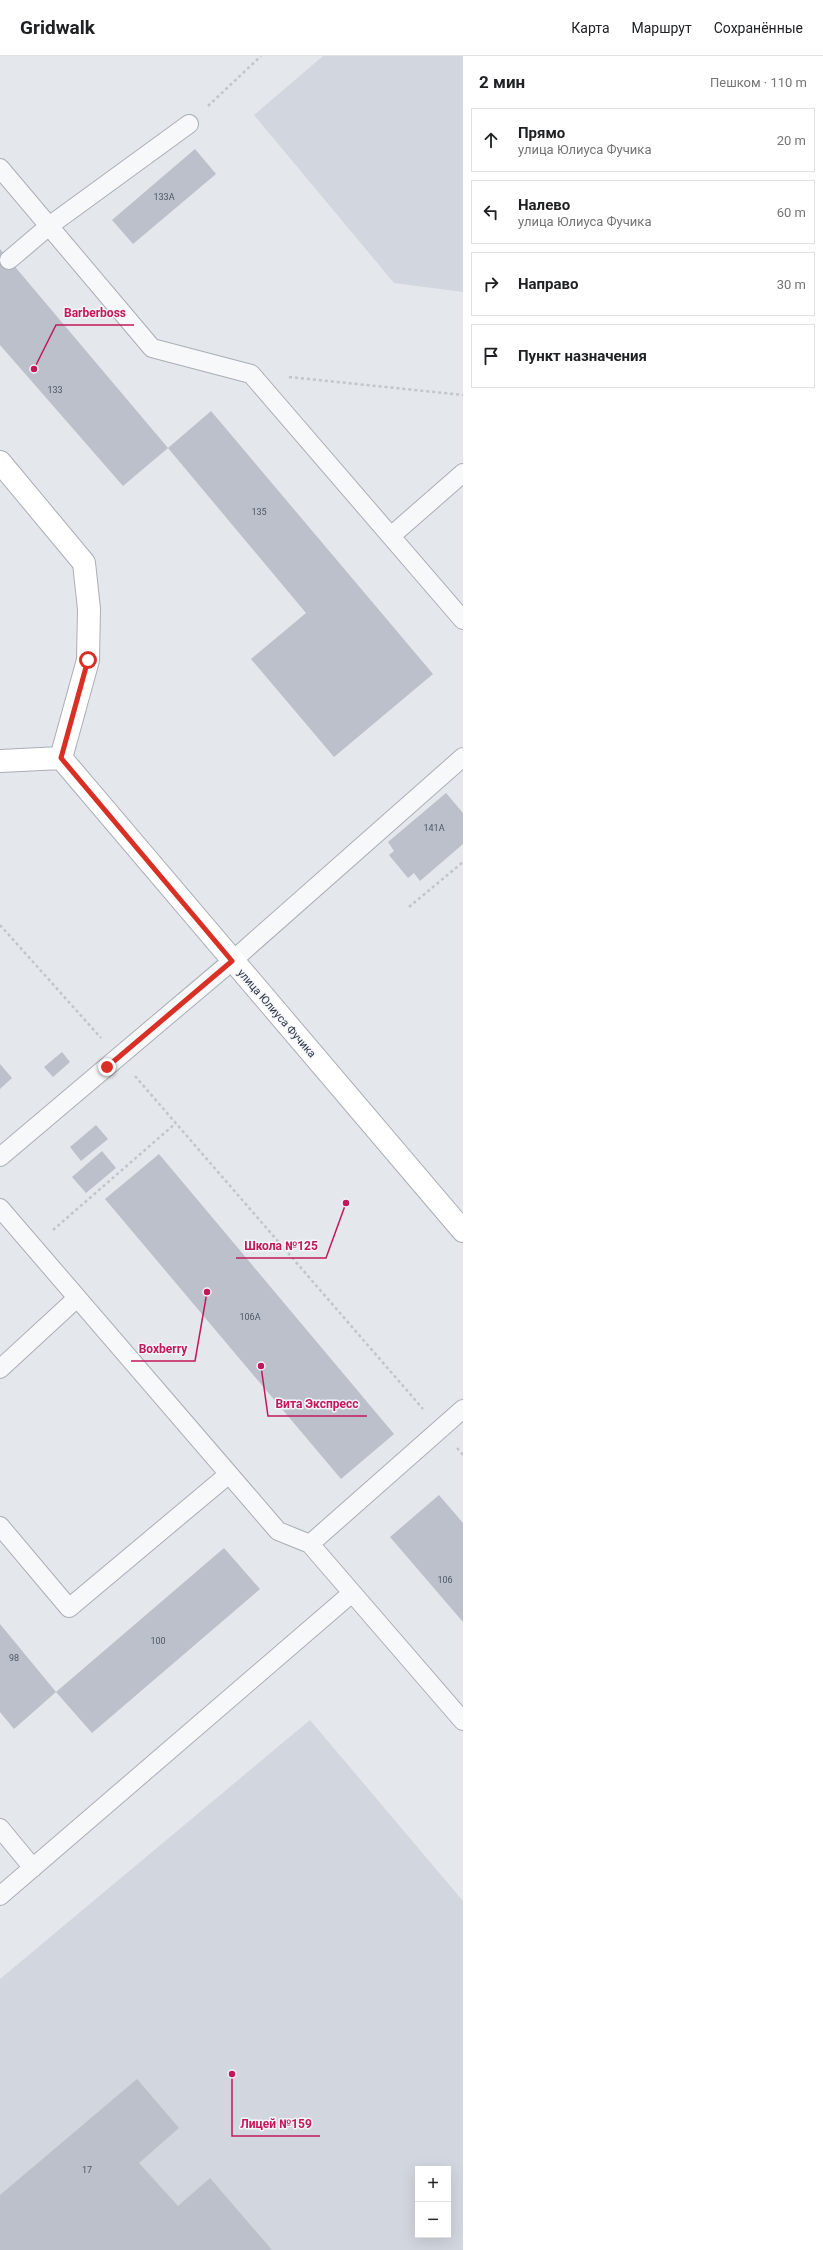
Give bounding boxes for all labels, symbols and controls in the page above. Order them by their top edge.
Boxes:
text: Gridwalk [20,16,95,39]
text: Карта [571,20,610,36]
text: Маршрут [632,20,692,36]
text: Сохранённые [714,20,803,36]
text: 2 мин [479,72,525,92]
text: Пешком · 110 m [710,75,807,90]
text: Прямо [518,124,565,142]
icon: ahead [480,129,502,151]
text: 20 m [777,133,806,148]
text: улица Юлиуса Фучика [518,142,651,157]
house number: 133А [153,192,175,202]
text: Налево [518,196,570,214]
icon: left [480,201,502,223]
text: 60 m [777,205,806,220]
text: улица Юлиуса Фучика [518,214,651,229]
icon: right [480,273,502,295]
text: Направо [518,275,579,293]
text: 30 m [777,277,806,292]
callout: Barberboss [56,301,134,325]
text: Barberboss [64,306,126,320]
icon: arrive [480,345,502,367]
text: Пункт назначения [518,347,647,365]
house number: 133 [47,385,63,395]
house number: 135 [251,507,267,517]
route start [79,651,97,669]
house number: 141А [423,823,445,833]
street label: улица Юлиуса Фучика [235,966,319,1060]
route end [98,1058,116,1076]
callout: Школа №125 [236,1234,326,1258]
text: Школа №125 [244,1239,318,1253]
house number: 106А [239,1312,261,1322]
callout: Boxberry [131,1337,195,1361]
text: Boxberry [139,1342,188,1356]
callout: Вита Экспресс [268,1392,367,1416]
text: Вита Экспресс [275,1397,359,1411]
house number: 106 [437,1575,453,1585]
house number: 100 [150,1636,166,1646]
house number: 98 [9,1653,19,1663]
callout: Лицей №159 [232,2112,320,2136]
text: Лицей №159 [240,2117,312,2131]
house number: 17 [82,2165,92,2175]
map controls [415,2166,451,2238]
button: + [415,2166,451,2202]
button: − [415,2202,451,2238]

